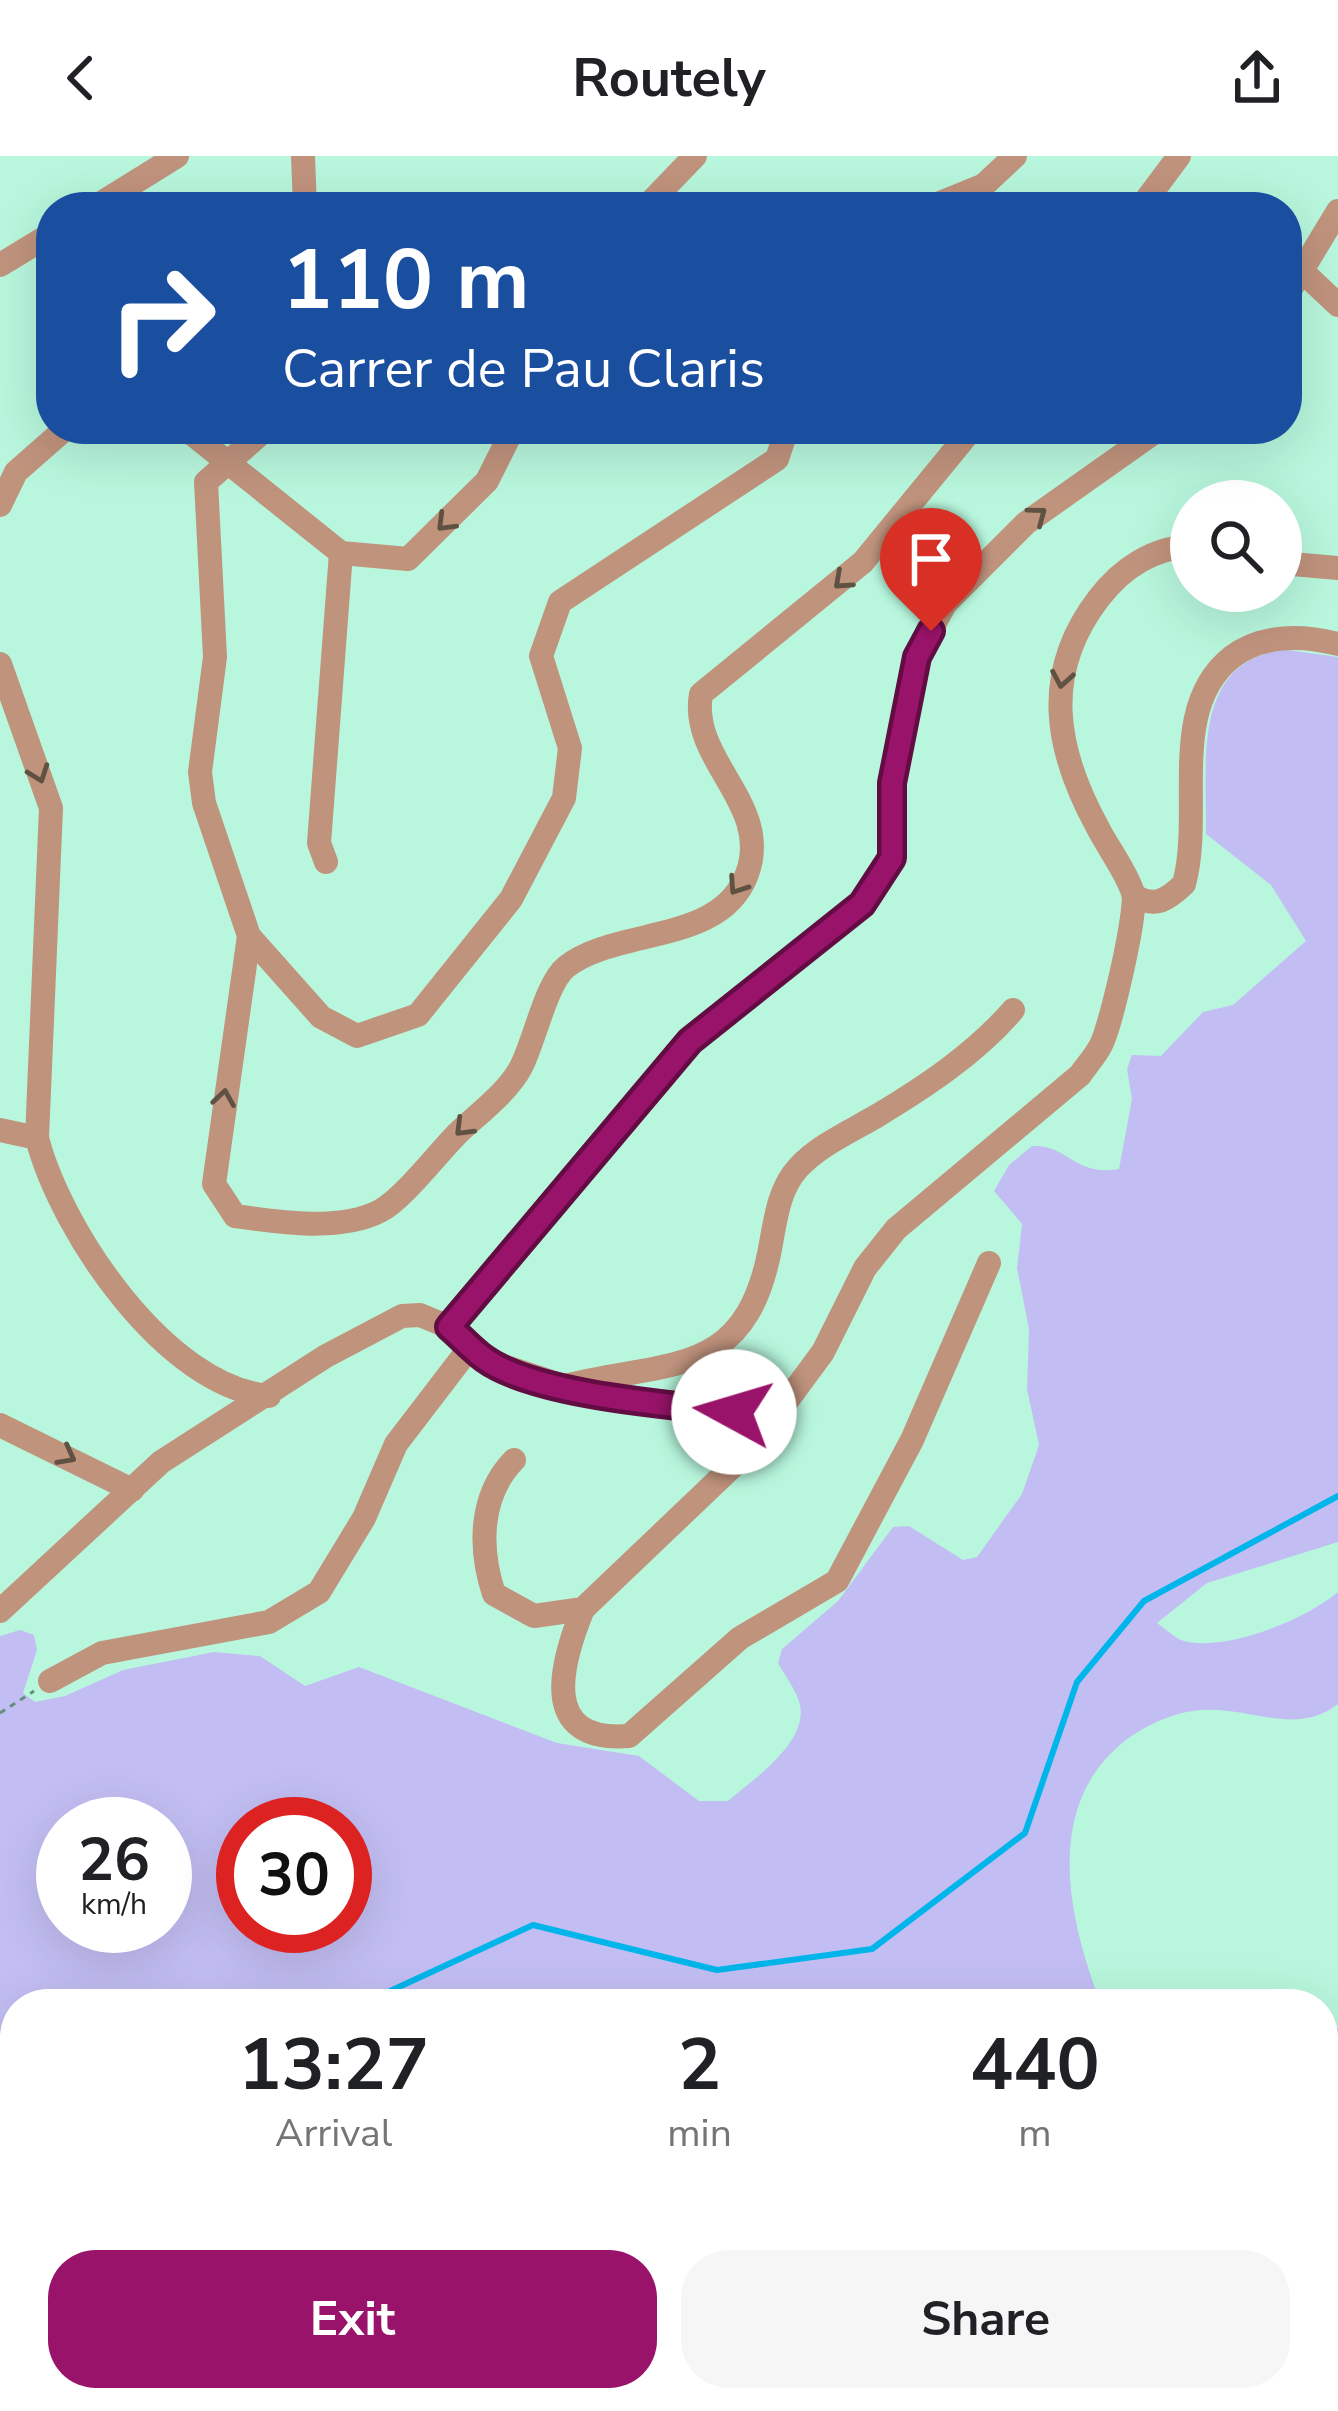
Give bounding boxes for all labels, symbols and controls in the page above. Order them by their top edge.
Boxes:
text: Routely [572,41,766,115]
icon: back [48,45,114,111]
icon: share [1224,45,1290,111]
text: 110 m [282,223,530,338]
icon: right [84,240,240,396]
text: Carrer de Pau Claris [282,332,765,406]
map controls [1170,480,1302,612]
button: search [1170,480,1302,612]
one-way arrow [437,508,459,530]
pin [880,508,982,631]
one-way arrow [1025,508,1046,530]
icon: arrive [898,526,964,592]
one-way arrow [834,567,855,589]
one-way arrow [1050,669,1075,689]
one-way arrow [25,762,49,783]
one-way arrow [729,873,751,895]
one-way arrow [210,1088,236,1107]
one-way arrow [455,1114,477,1136]
position arrow [671,1349,797,1475]
one-way arrow [54,1442,75,1465]
speed limit sign: 30 [216,1797,372,1953]
text: 26 [78,1819,150,1901]
text: km/h [81,1884,147,1925]
text: 13:27 [238,2016,429,2114]
text: 2 [678,2016,721,2114]
text: 440 [970,2016,1100,2114]
text: Arrival [275,2107,392,2160]
text: min [667,2107,732,2160]
text: m [1018,2107,1052,2160]
button: Exit [48,2250,657,2388]
button: Share [681,2250,1290,2388]

